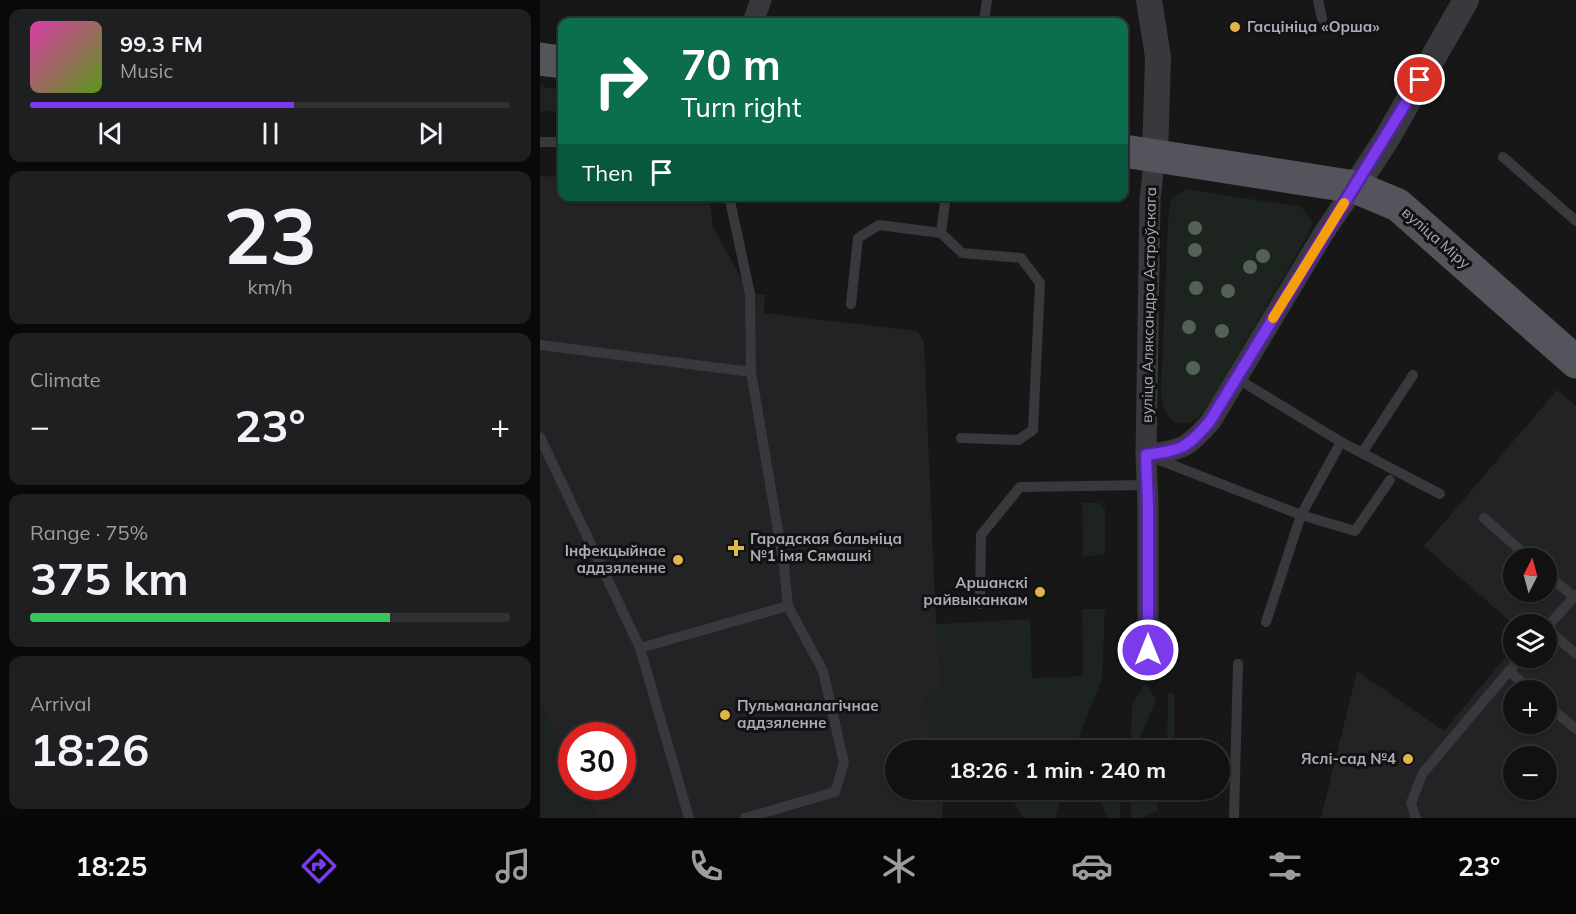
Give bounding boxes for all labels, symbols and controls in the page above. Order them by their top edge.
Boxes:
place label: Гасцініца «Орша» [1247,17,1380,36]
marker: Гасцініца «Орша» [1228,20,1242,34]
text: 99.3 FM [120,30,203,58]
text: 70 m [681,38,781,91]
icon: right [582,42,660,120]
pin [1394,54,1445,105]
text: Music [120,58,173,83]
icon: arrive [1403,63,1436,96]
text: Turn right [681,90,801,124]
icon: previous [94,117,127,150]
icon: pause [254,117,287,150]
icon: next [414,117,447,150]
icon: arrive [645,156,678,189]
text: Then [582,159,633,187]
text: 23 [223,186,317,284]
street label: вуліца Аляксандра Астроўскага [1137,187,1160,423]
street label: вуліца Міру [1398,203,1474,273]
text: km/h [247,274,293,299]
text: Climate [30,367,101,392]
text: 23° [234,397,306,453]
text: − [30,405,50,446]
text: + [490,405,510,446]
text: Range · 75% [30,520,148,545]
place label: Гарадская бальніца №1 імя Сямашкі [750,529,902,565]
marker: Гарадская бальніца №1 імя Сямашкі [727,539,745,557]
place label: Інфекцыйнае аддзяленне [565,541,666,577]
north arrow [1503,548,1557,602]
map controls [1503,548,1557,800]
text: 375 km [30,550,189,606]
marker: Інфекцыйнае аддзяленне [671,553,685,567]
place label: Аршанскі райвыканкам [923,573,1028,609]
marker: Аршанскі райвыканкам [1033,585,1047,599]
button: layers [1503,614,1557,668]
position arrow [1116,618,1180,682]
button: + [1503,680,1557,734]
text: Arrival [30,691,91,716]
place label: Пульманалагічнае аддзяленне [737,696,879,732]
marker: Пульманалагічнае аддзяленне [718,708,732,722]
text: 18:26 [30,721,149,777]
speed limit sign: 30 [558,722,636,800]
button: − [1503,746,1557,800]
place label: Яслі-сад №4 [1301,749,1396,768]
marker: Яслі-сад №4 [1401,752,1415,766]
text: 18:26 · 1 min · 240 m [949,756,1166,784]
icon: directions [298,845,340,887]
icon: music [492,845,534,887]
icon: phone [685,845,727,887]
icon: climate [878,845,920,887]
icon: car [1071,845,1113,887]
icon: filters [1264,845,1306,887]
text: 18:25 [76,849,147,883]
text: 23° [1458,849,1500,883]

